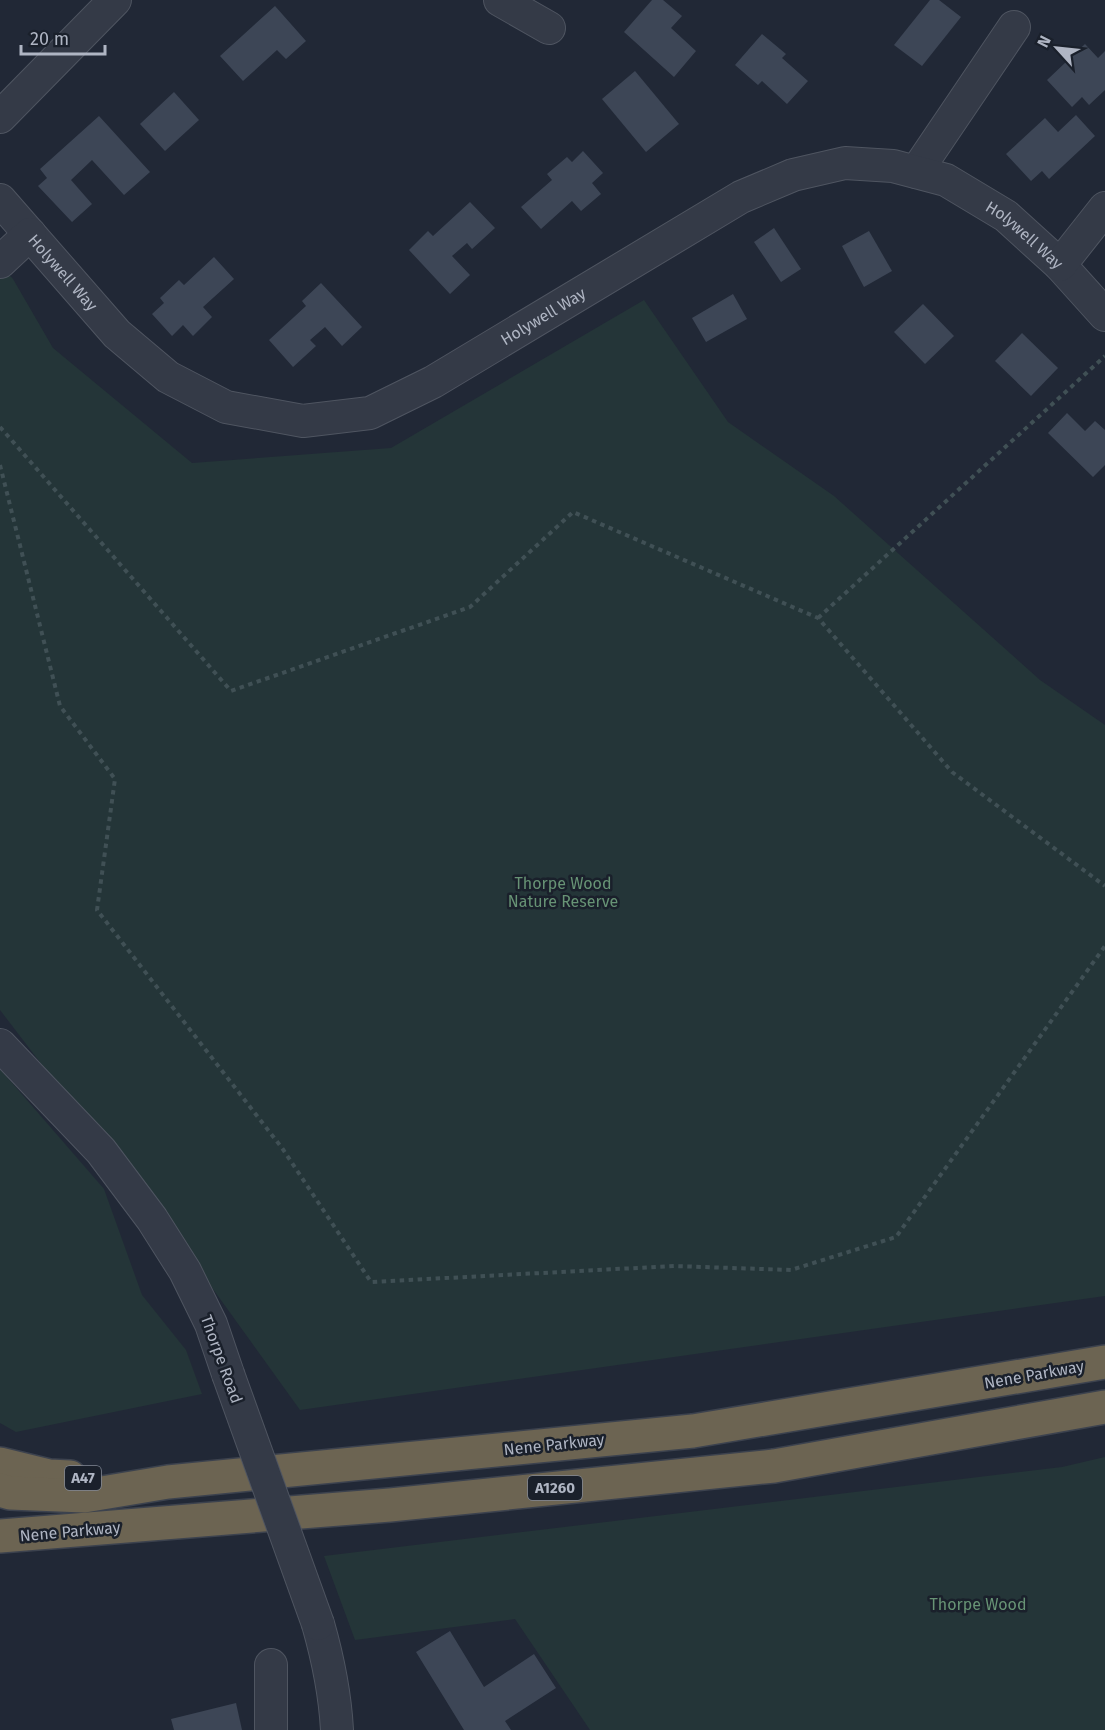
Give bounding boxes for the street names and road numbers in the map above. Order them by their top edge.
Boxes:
street label: Holywell Way [982,197,1067,273]
street label: Holywell Way [24,230,101,315]
street label: Holywell Way [497,284,589,349]
street label: Thorpe Road [197,1312,246,1406]
street label: Nene Parkway [983,1356,1086,1393]
street label: Nene Parkway [503,1430,605,1459]
road number: A47 [65,1466,101,1490]
road number: A1260 [528,1476,582,1500]
street label: Nene Parkway [19,1518,121,1545]

